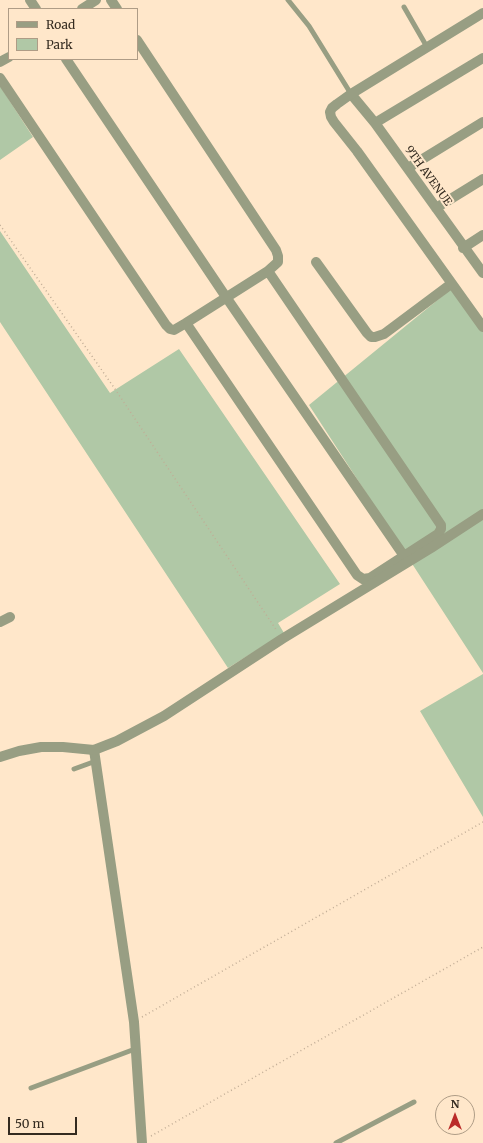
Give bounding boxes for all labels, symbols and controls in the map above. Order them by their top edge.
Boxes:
legend [8,8,138,60]
text: Road [46,17,75,32]
text: Park [46,37,73,52]
street label: 9TH AVENUE [402,143,454,209]
north arrow [435,1095,475,1135]
text: N [451,1097,459,1111]
scale bar [10,1109,79,1135]
text: 50 m [15,1116,44,1131]

